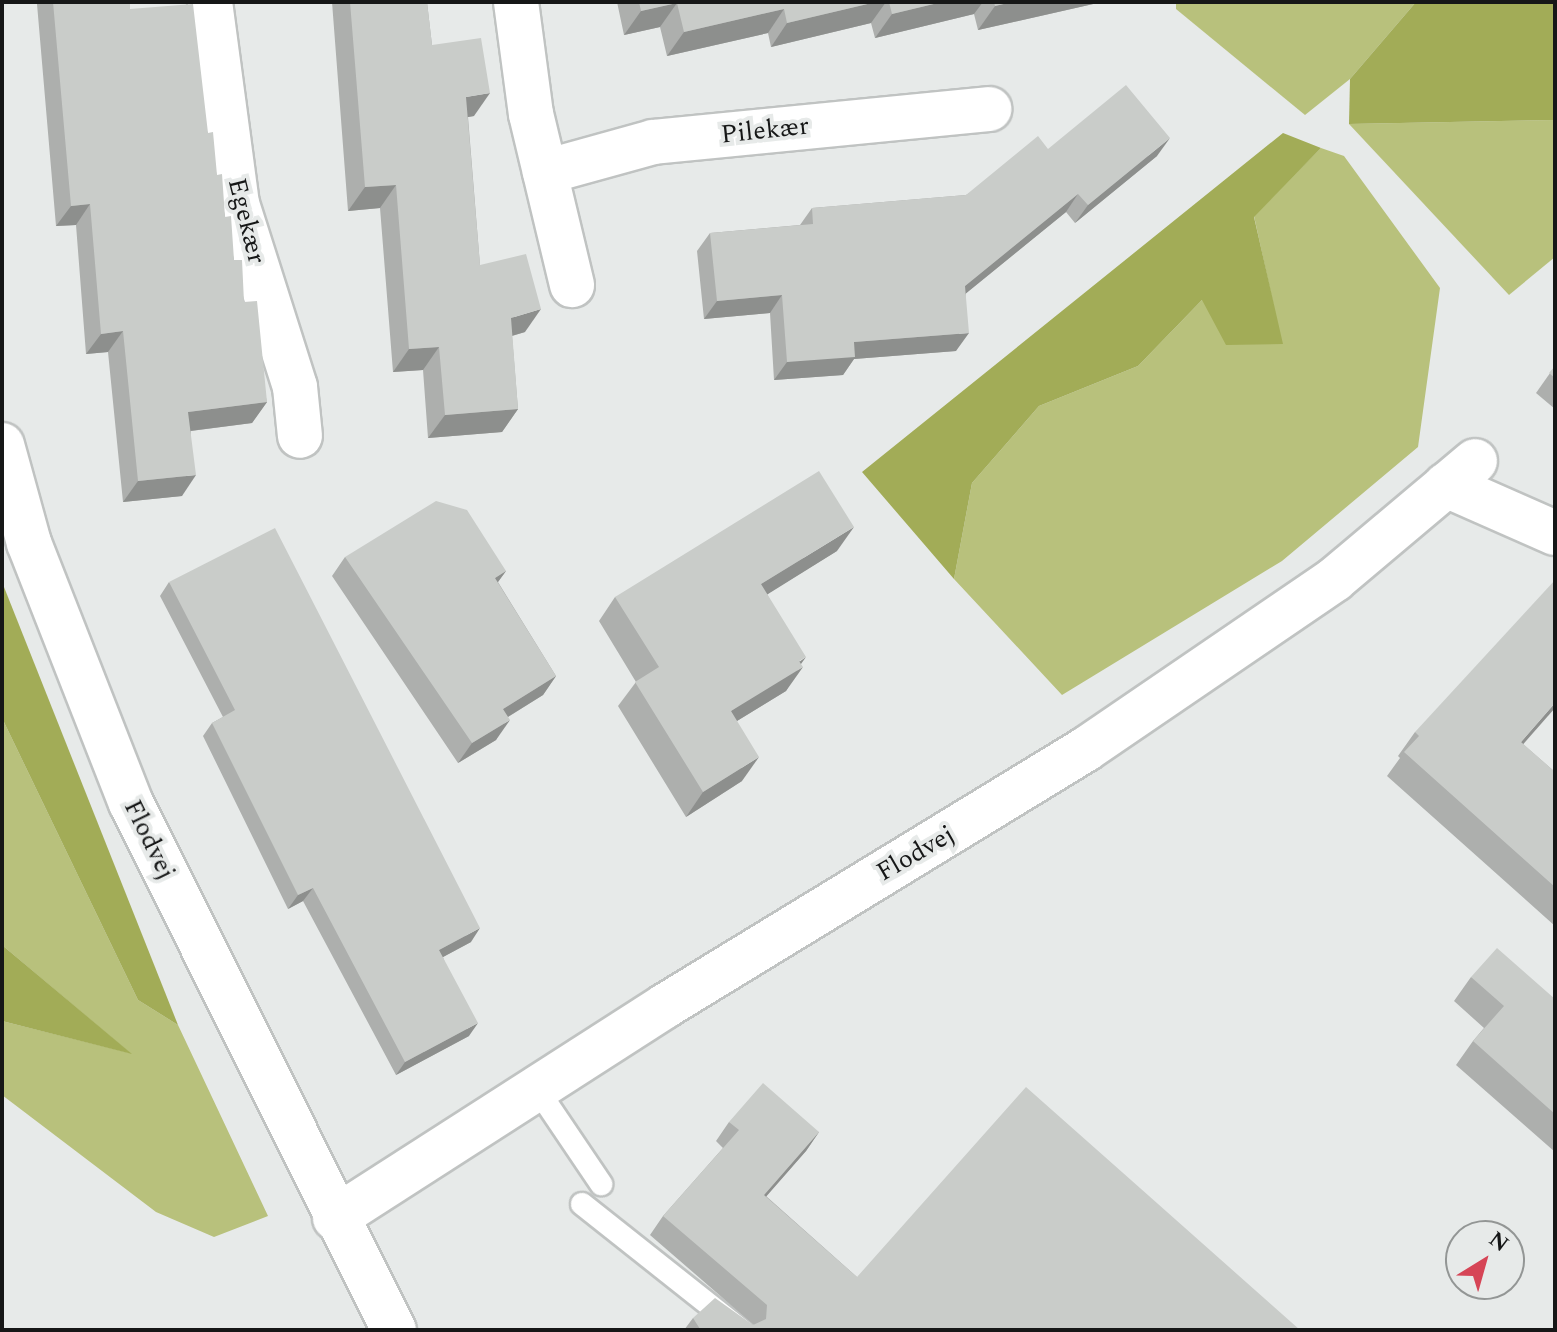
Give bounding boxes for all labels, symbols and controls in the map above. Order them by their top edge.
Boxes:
street label: Pilekær [719,111,811,151]
street label: Egekær [220,175,272,267]
street label: Flodvej [116,795,182,885]
street label: Flodvej [871,819,961,889]
north arrow [1445,1220,1525,1300]
text: N [1481,1223,1516,1261]

